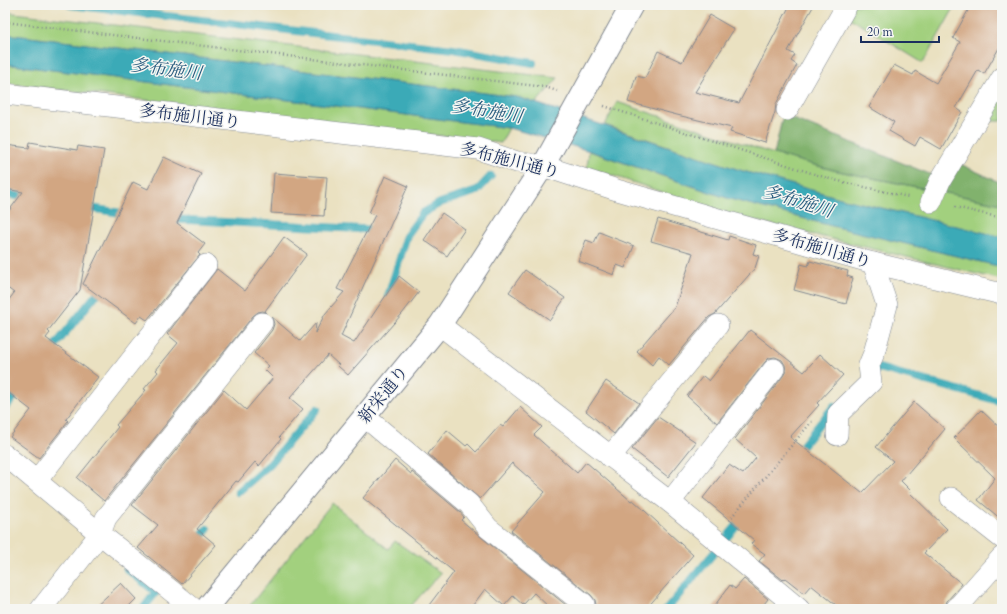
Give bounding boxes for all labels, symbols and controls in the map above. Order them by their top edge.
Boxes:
scale bar [861,18,939,44]
text: 20 m [867,24,894,40]
water label: 多布施川 [129,53,205,87]
water label: 多布施川 [449,94,526,130]
street label: 多布施川通り [138,99,242,134]
street label: 多布施川通り [458,137,562,184]
water label: 多布施川 [760,179,838,225]
street label: 多布施川通り [770,223,874,274]
street label: 新栄通り [353,361,414,428]

